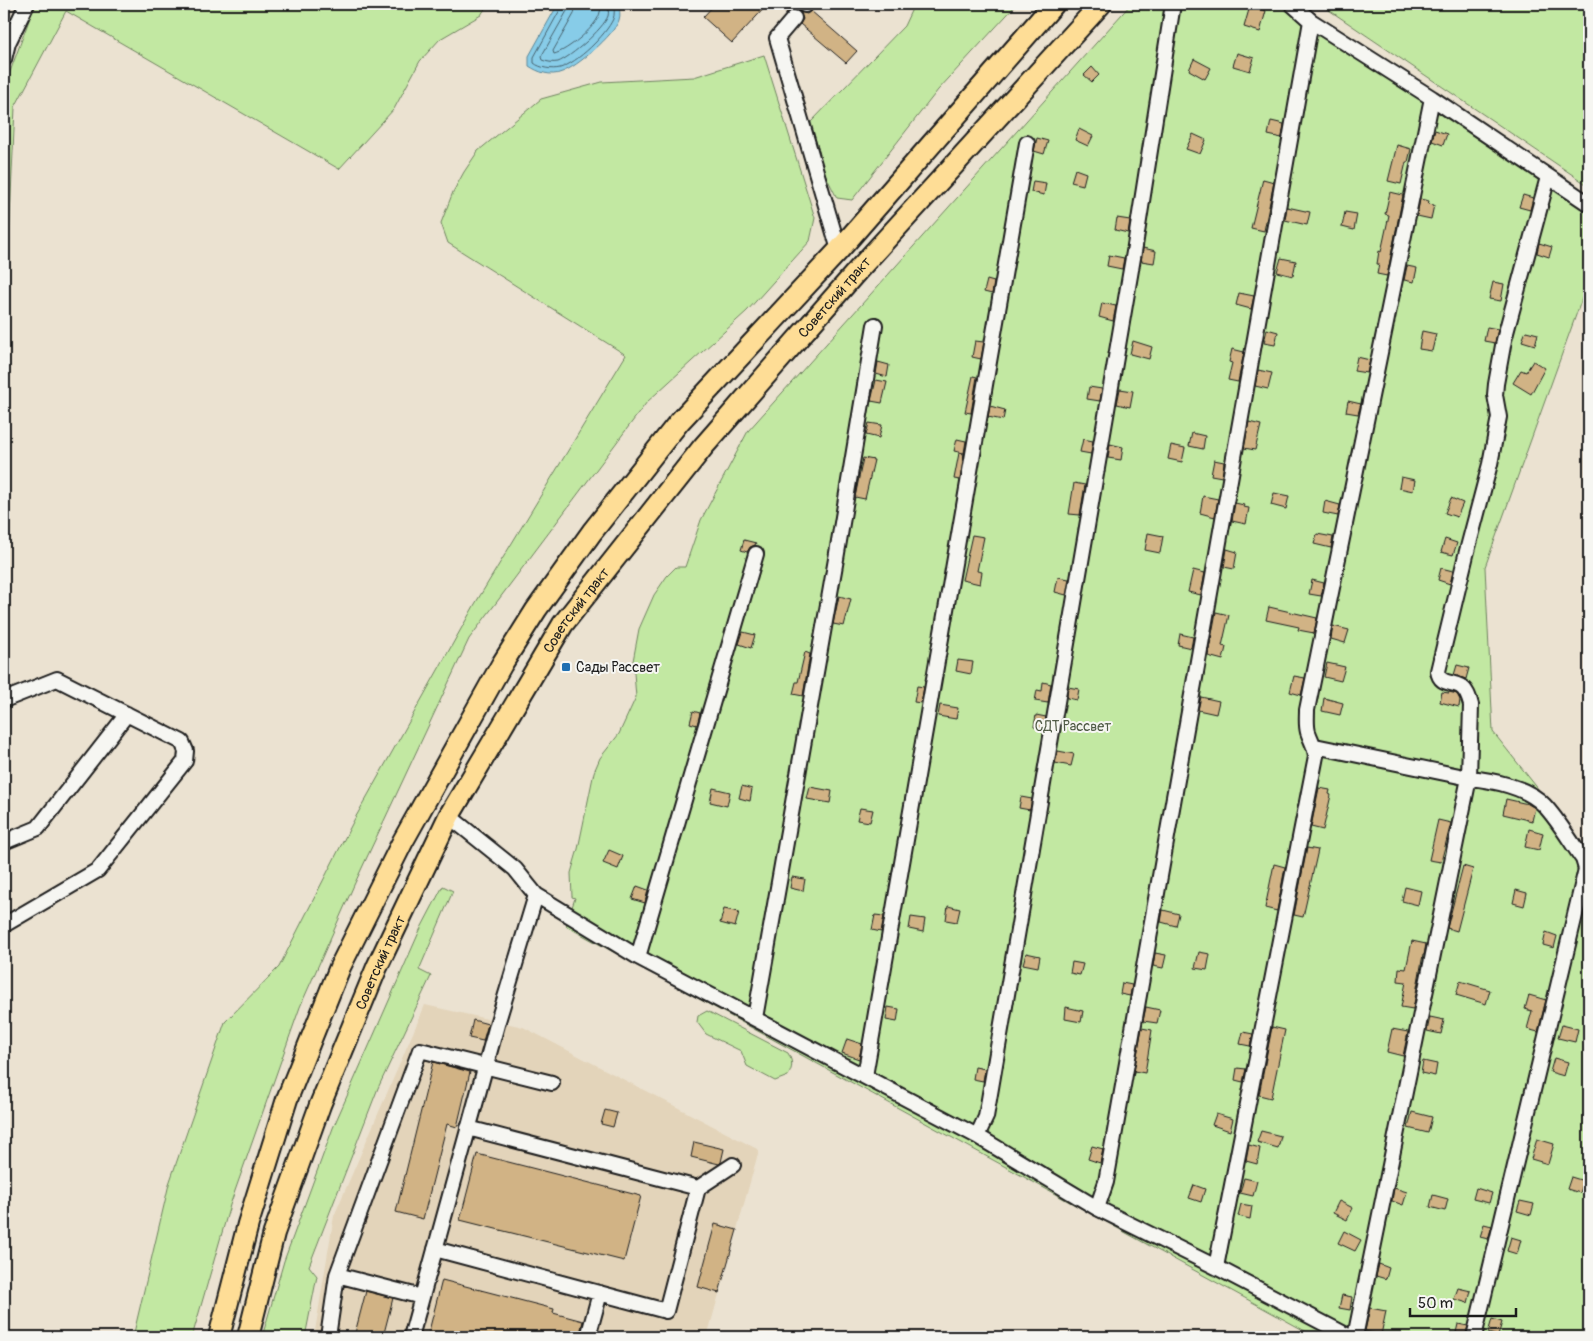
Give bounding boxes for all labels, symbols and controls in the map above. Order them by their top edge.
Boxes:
street label: Советский тракт [795,254,875,341]
street label: Советский тракт [540,564,613,656]
place label: Сады Рассвет [576,659,660,676]
marker: Сады Рассвет [560,661,572,673]
park label: СДТ Рассвет [1035,718,1111,735]
street label: Советский тракт [352,913,409,1012]
scale bar [1410,1286,1517,1318]
text: 50 m [1418,1294,1453,1313]

